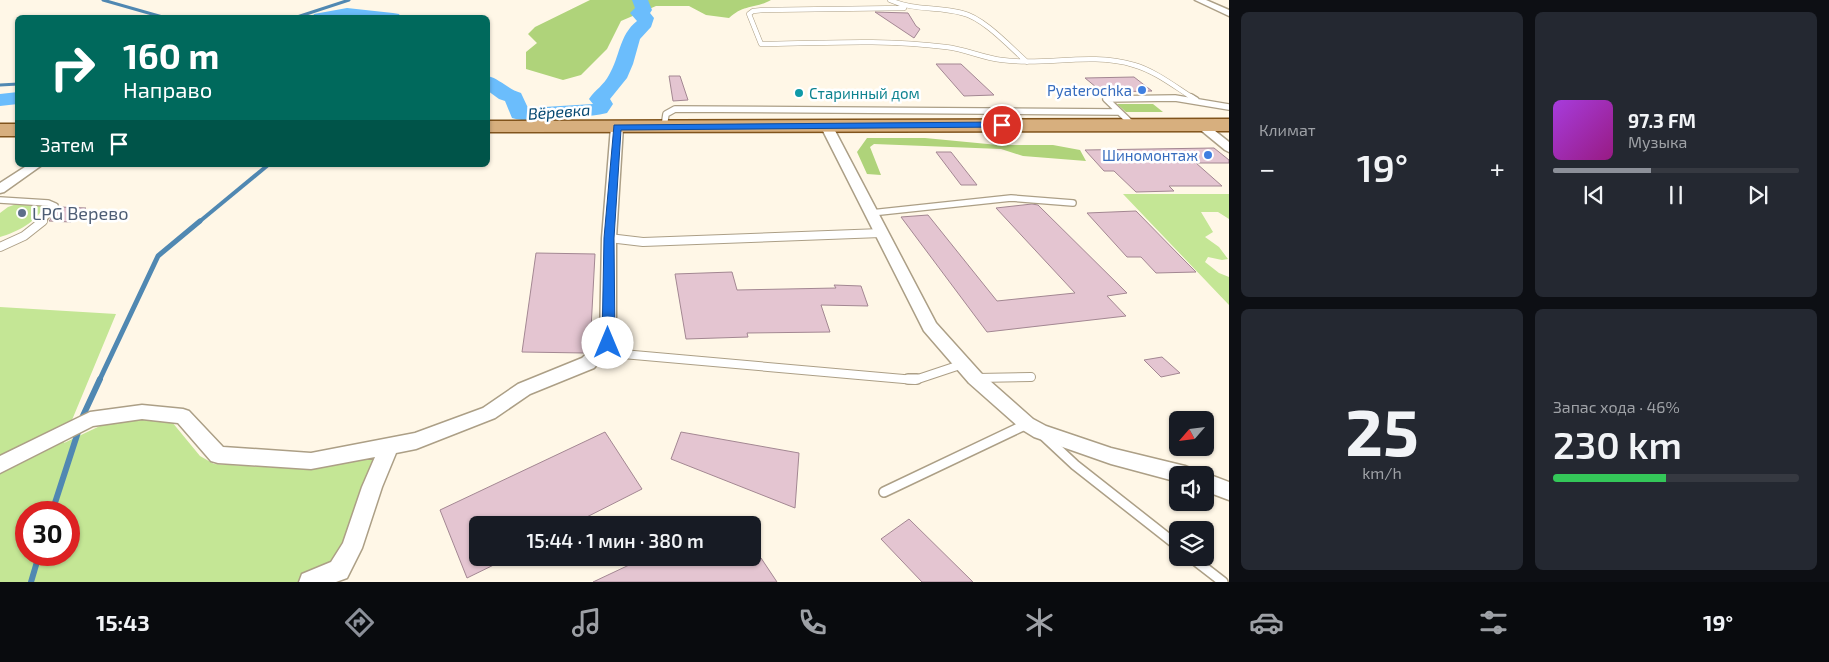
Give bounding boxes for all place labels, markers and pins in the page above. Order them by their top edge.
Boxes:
place label: Pyaterochka [1047,81,1132,99]
place label: Старинный дом [809,84,920,102]
marker: Pyaterochka [1136,84,1148,96]
marker: Старинный дом [793,87,805,99]
pin [981,104,1023,146]
place label: Шиномонтаж [1102,146,1198,164]
marker: Шиномонтаж [1202,149,1214,161]
place label: LPG Верево [32,202,129,224]
marker: LPG Верево [16,207,28,219]

